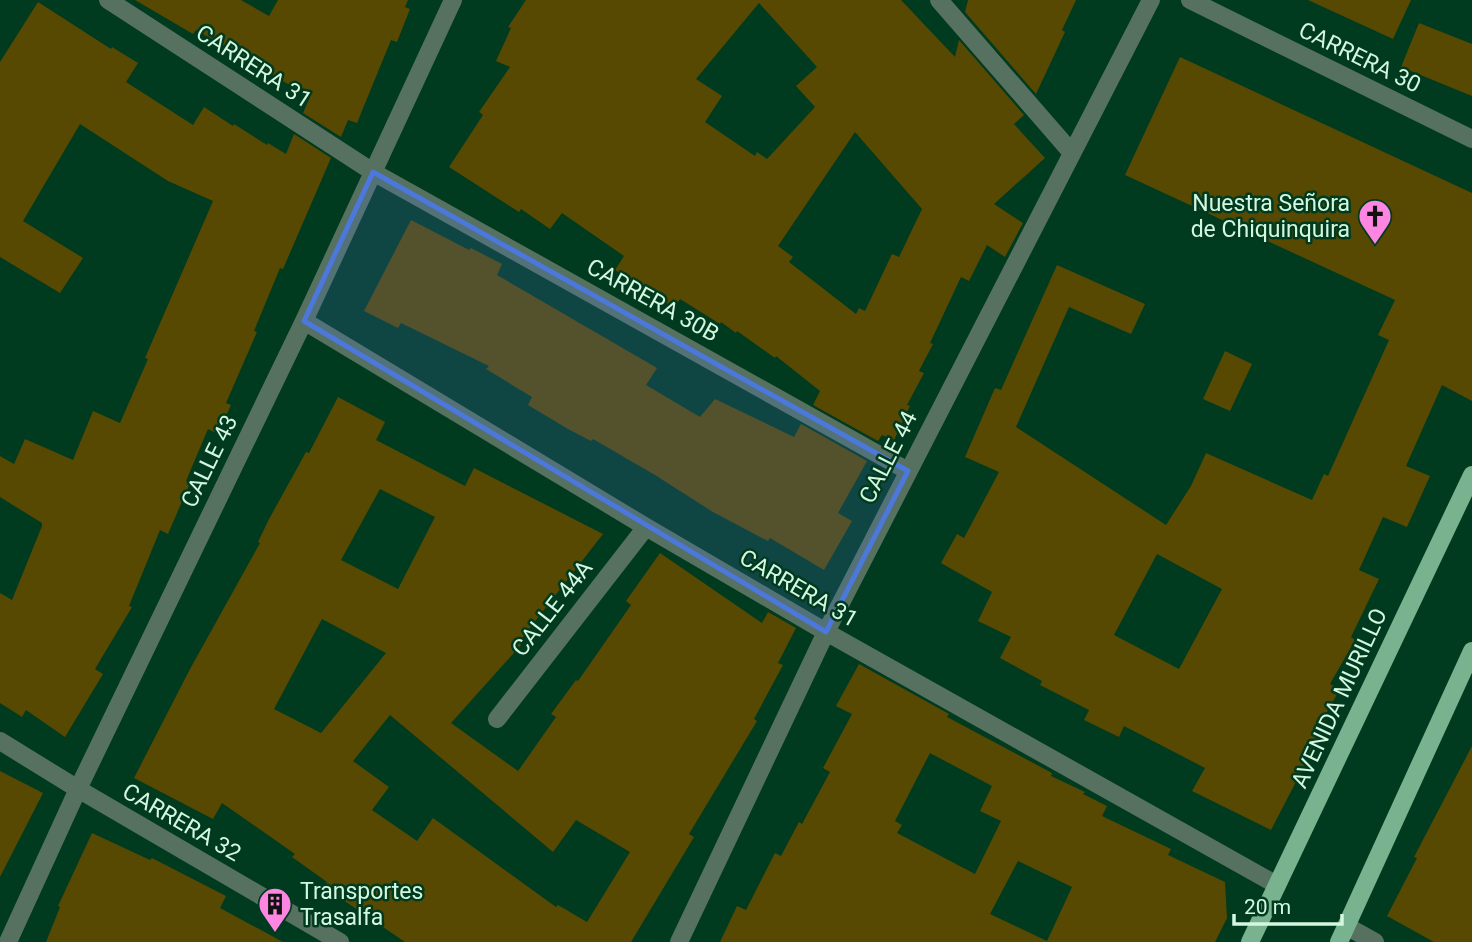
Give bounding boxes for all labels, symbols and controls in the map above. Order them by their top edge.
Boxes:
street label: CARRERA 30 [1294,16,1425,99]
street label: CARRERA 31 [191,19,316,114]
place label: Nuestra Señora de Chiquinquira [1191,190,1350,243]
church icon: Nuestra Señora de Chiquinquira [1356,197,1394,246]
street label: CARRERA 30B [582,253,723,348]
street label: CALLE 44 [854,407,923,508]
street label: CALLE 43 [176,411,243,512]
street label: CARRERA 31 [735,544,863,633]
street label: CALLE 44A [507,555,598,662]
street label: AVENIDA MURILLO [1286,604,1393,792]
street label: CARRERA 32 [118,778,246,867]
place label: Transportes Trasalfa [300,878,423,931]
scale bar [1234,883,1342,927]
building icon: Transportes Trasalfa [256,885,294,934]
text: 20 m [1244,895,1291,919]

